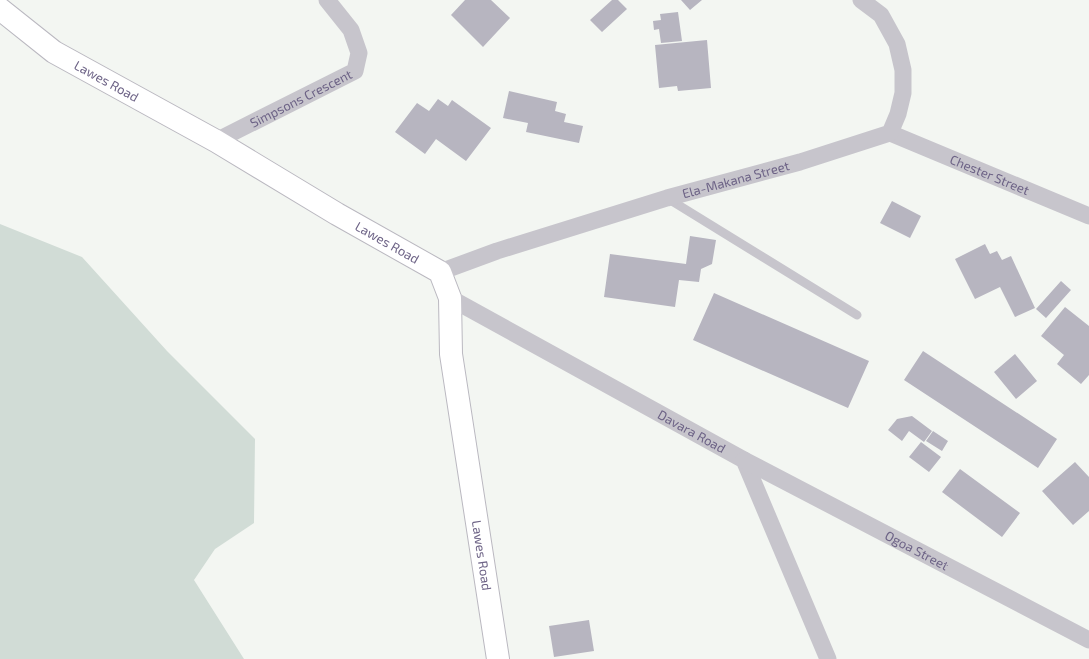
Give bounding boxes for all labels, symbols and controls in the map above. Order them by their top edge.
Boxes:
street label: Lawes Road [72,57,142,105]
street label: Simpsons Crescent [247,66,355,131]
street label: Chester Street [948,151,1032,198]
street label: Ela-Makana Street [680,157,791,202]
street label: Lawes Road [353,218,422,267]
street label: Davara Road [655,406,728,456]
street label: Lawes Road [469,519,495,592]
street label: Ogoa Street [882,527,951,573]

